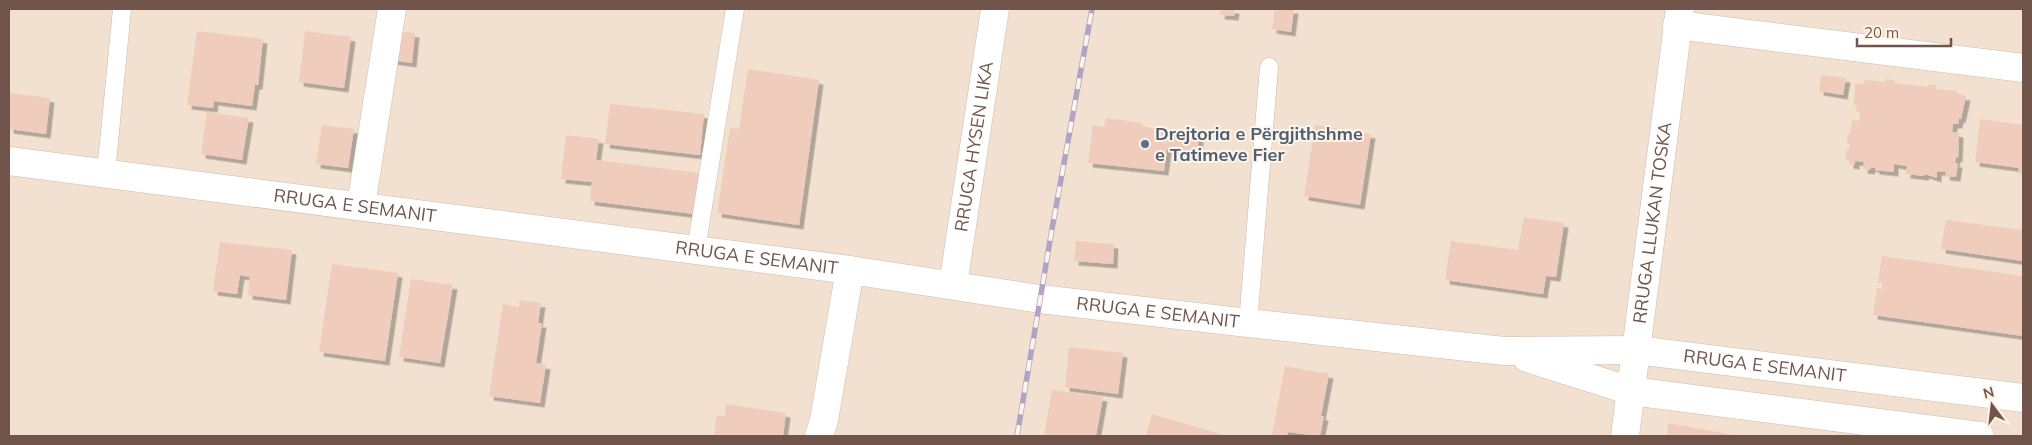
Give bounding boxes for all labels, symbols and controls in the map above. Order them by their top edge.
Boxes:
scale bar [1857,15,1951,47]
text: 20 m [1864,23,1899,42]
street label: RRUGA HYSEN LIKA [949,60,998,233]
street label: RRUGA LLUKAN TOSKA [1628,120,1676,325]
place label: Drejtoria e Përgjithshme e Tatimeve Fier [1155,122,1363,166]
marker: Drejtoria e Përgjithshme e Tatimeve Fier [1139,138,1151,150]
street label: RRUGA E SEMANIT [272,183,438,227]
street label: RRUGA E SEMANIT [674,235,840,279]
street label: RRUGA E SEMANIT [1075,291,1241,333]
street label: RRUGA E SEMANIT [1682,344,1848,387]
north arrow [1967,380,2017,430]
text: N [1981,382,1996,403]

